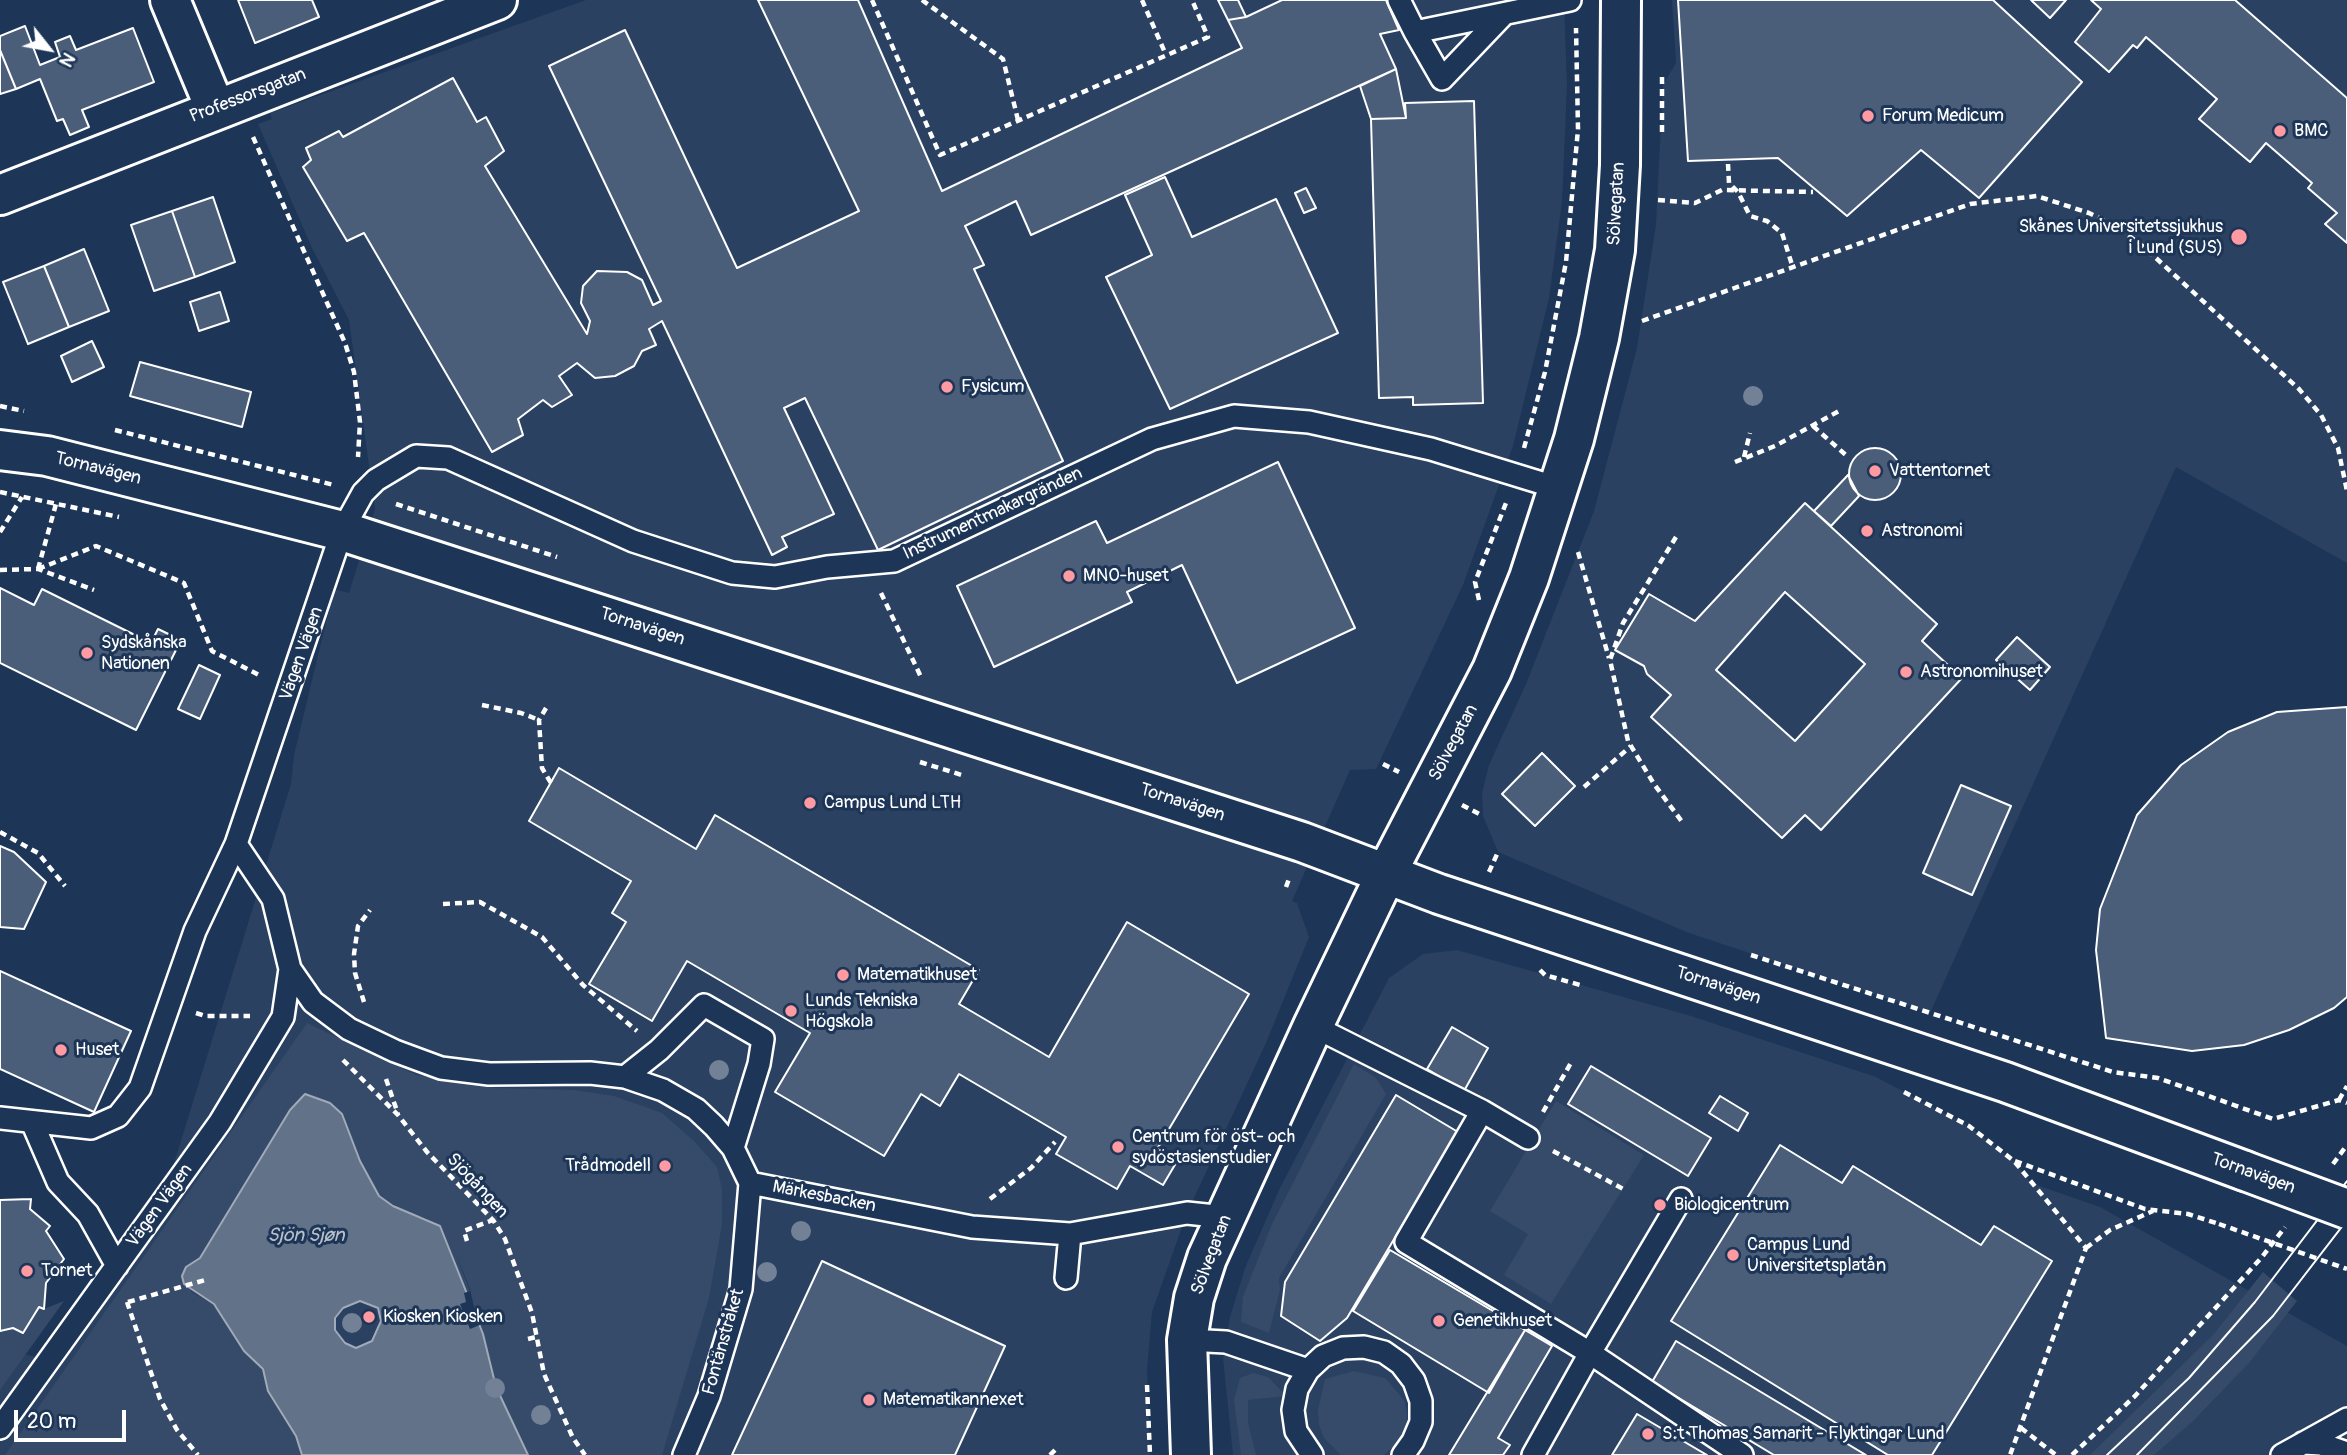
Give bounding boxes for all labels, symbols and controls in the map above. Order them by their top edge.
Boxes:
north arrow [14,14,84,84]
text: N [53,48,81,72]
street label: Professorsgatan [187,64,309,128]
place label: Forum Medicum [1882,105,2004,127]
marker: Forum Medicum [1860,108,1876,124]
place label: BMC [2294,120,2328,142]
marker: BMC [2272,123,2288,139]
street label: Sölvegatan [1604,162,1630,246]
place label: Skånes Universitetssjukhus i Lund (SUS) [2019,216,2223,258]
marker: Skånes Universitetssjukhus i Lund (SUS) [2229,227,2249,247]
place label: Fysicum [961,376,1024,398]
marker: Fysicum [939,379,955,395]
street label: Tornavägen [53,448,143,490]
place label: Vattentornet [1889,460,1990,482]
street label: Instrumentmakargränden [900,463,1086,565]
marker: Vattentornet [1867,463,1883,479]
place label: Astronomi [1881,520,1962,542]
marker: Astronomi [1859,523,1875,539]
place label: MNO-huset [1083,565,1169,587]
marker: MNO-huset [1061,568,1077,584]
street label: Tornavägen [597,603,687,651]
street label: Vägen Vägen [276,604,328,704]
place label: Sydskånska Nationen [101,632,187,674]
marker: Sydskånska Nationen [79,645,95,661]
place label: Astronomihuset [1920,661,2043,683]
marker: Astronomihuset [1898,664,1914,680]
street label: Sölvegatan [1425,701,1483,785]
street label: Tornavägen [1137,779,1227,827]
place label: Campus Lund LTH [824,792,961,814]
marker: Campus Lund LTH [802,795,818,811]
street label: Tornavägen [1673,962,1763,1010]
place label: Matematikhuset [857,964,977,986]
marker: Matematikhuset [835,967,851,983]
place label: Lunds Tekniska Högskola [805,990,918,1032]
marker: Lunds Tekniska Högskola [783,1003,799,1019]
place label: Huset [75,1039,120,1061]
marker: Huset [53,1042,69,1058]
place label: Centrum för öst- och sydöstasienstudier [1132,1126,1295,1168]
marker: Centrum för öst- och sydöstasienstudier [1110,1139,1126,1155]
street label: Sjögången [442,1149,512,1223]
street label: Tornavägen [2208,1149,2298,1199]
place label: Trådmodell [565,1155,651,1177]
marker: Trådmodell [657,1158,673,1174]
street label: Vägen Vägen [122,1160,198,1252]
street label: Märkesbacken [770,1176,878,1218]
place label: Biologicentrum [1674,1194,1789,1216]
marker: Biologicentrum [1652,1197,1668,1213]
street label: Sölvegatan [1187,1212,1237,1298]
water label: Sjön Sjøn [267,1225,345,1247]
place label: Campus Lund Universitetsplatån [1747,1234,1886,1276]
marker: Campus Lund Universitetsplatån [1725,1247,1741,1263]
place label: Tornet [41,1260,93,1282]
marker: Tornet [19,1263,35,1279]
street label: Fontänstråket [698,1286,750,1398]
place label: Kiosken Kiosken [383,1306,503,1328]
marker: Kiosken Kiosken [361,1309,377,1325]
place label: Genetikhuset [1453,1310,1552,1332]
marker: Genetikhuset [1431,1313,1447,1329]
place label: Matematikannexet [883,1389,1024,1411]
marker: Matematikannexet [861,1392,877,1408]
scale bar [18,1396,130,1440]
text: 20 m [27,1408,76,1435]
place label: S:t Thomas Samarit - Flyktingar Lund [1662,1423,1945,1445]
marker: S:t Thomas Samarit - Flyktingar Lund [1640,1426,1656,1442]

